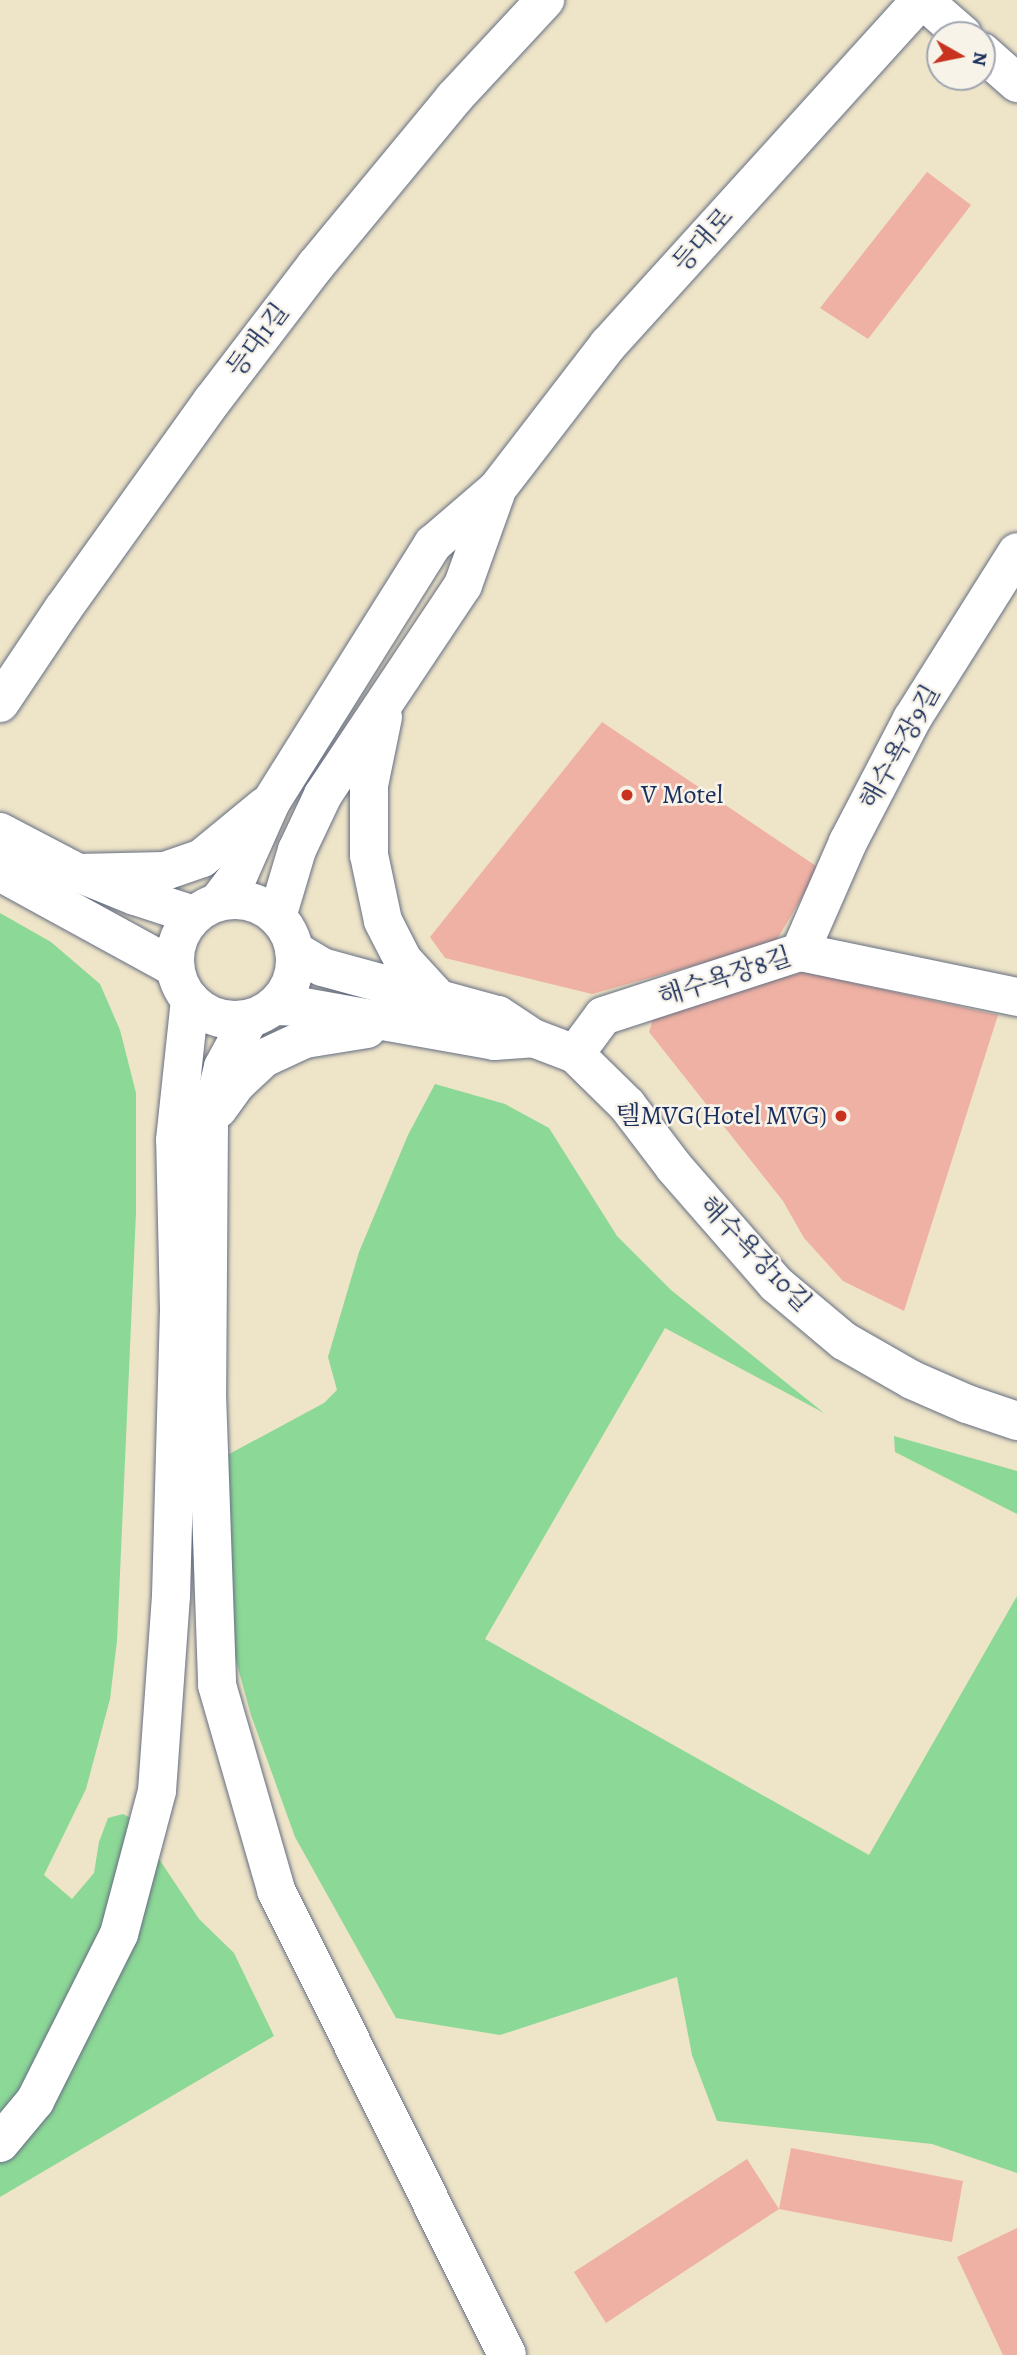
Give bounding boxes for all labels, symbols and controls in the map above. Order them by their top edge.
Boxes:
north arrow [926,21,996,91]
text: N [966,50,994,68]
street label: 등대로 [666,202,740,278]
street label: 등대1길 [220,297,296,383]
street label: 해수욕장9길 [853,679,947,815]
place label: V Motel [641,779,723,811]
marker: V Motel [619,787,635,803]
street label: 해수욕장8길 [654,941,796,1013]
place label: 텔MVG(Hotel MVG) [615,1100,827,1132]
marker: 텔MVG(Hotel MVG) [833,1108,849,1124]
street label: 해수욕장10길 [692,1190,818,1318]

